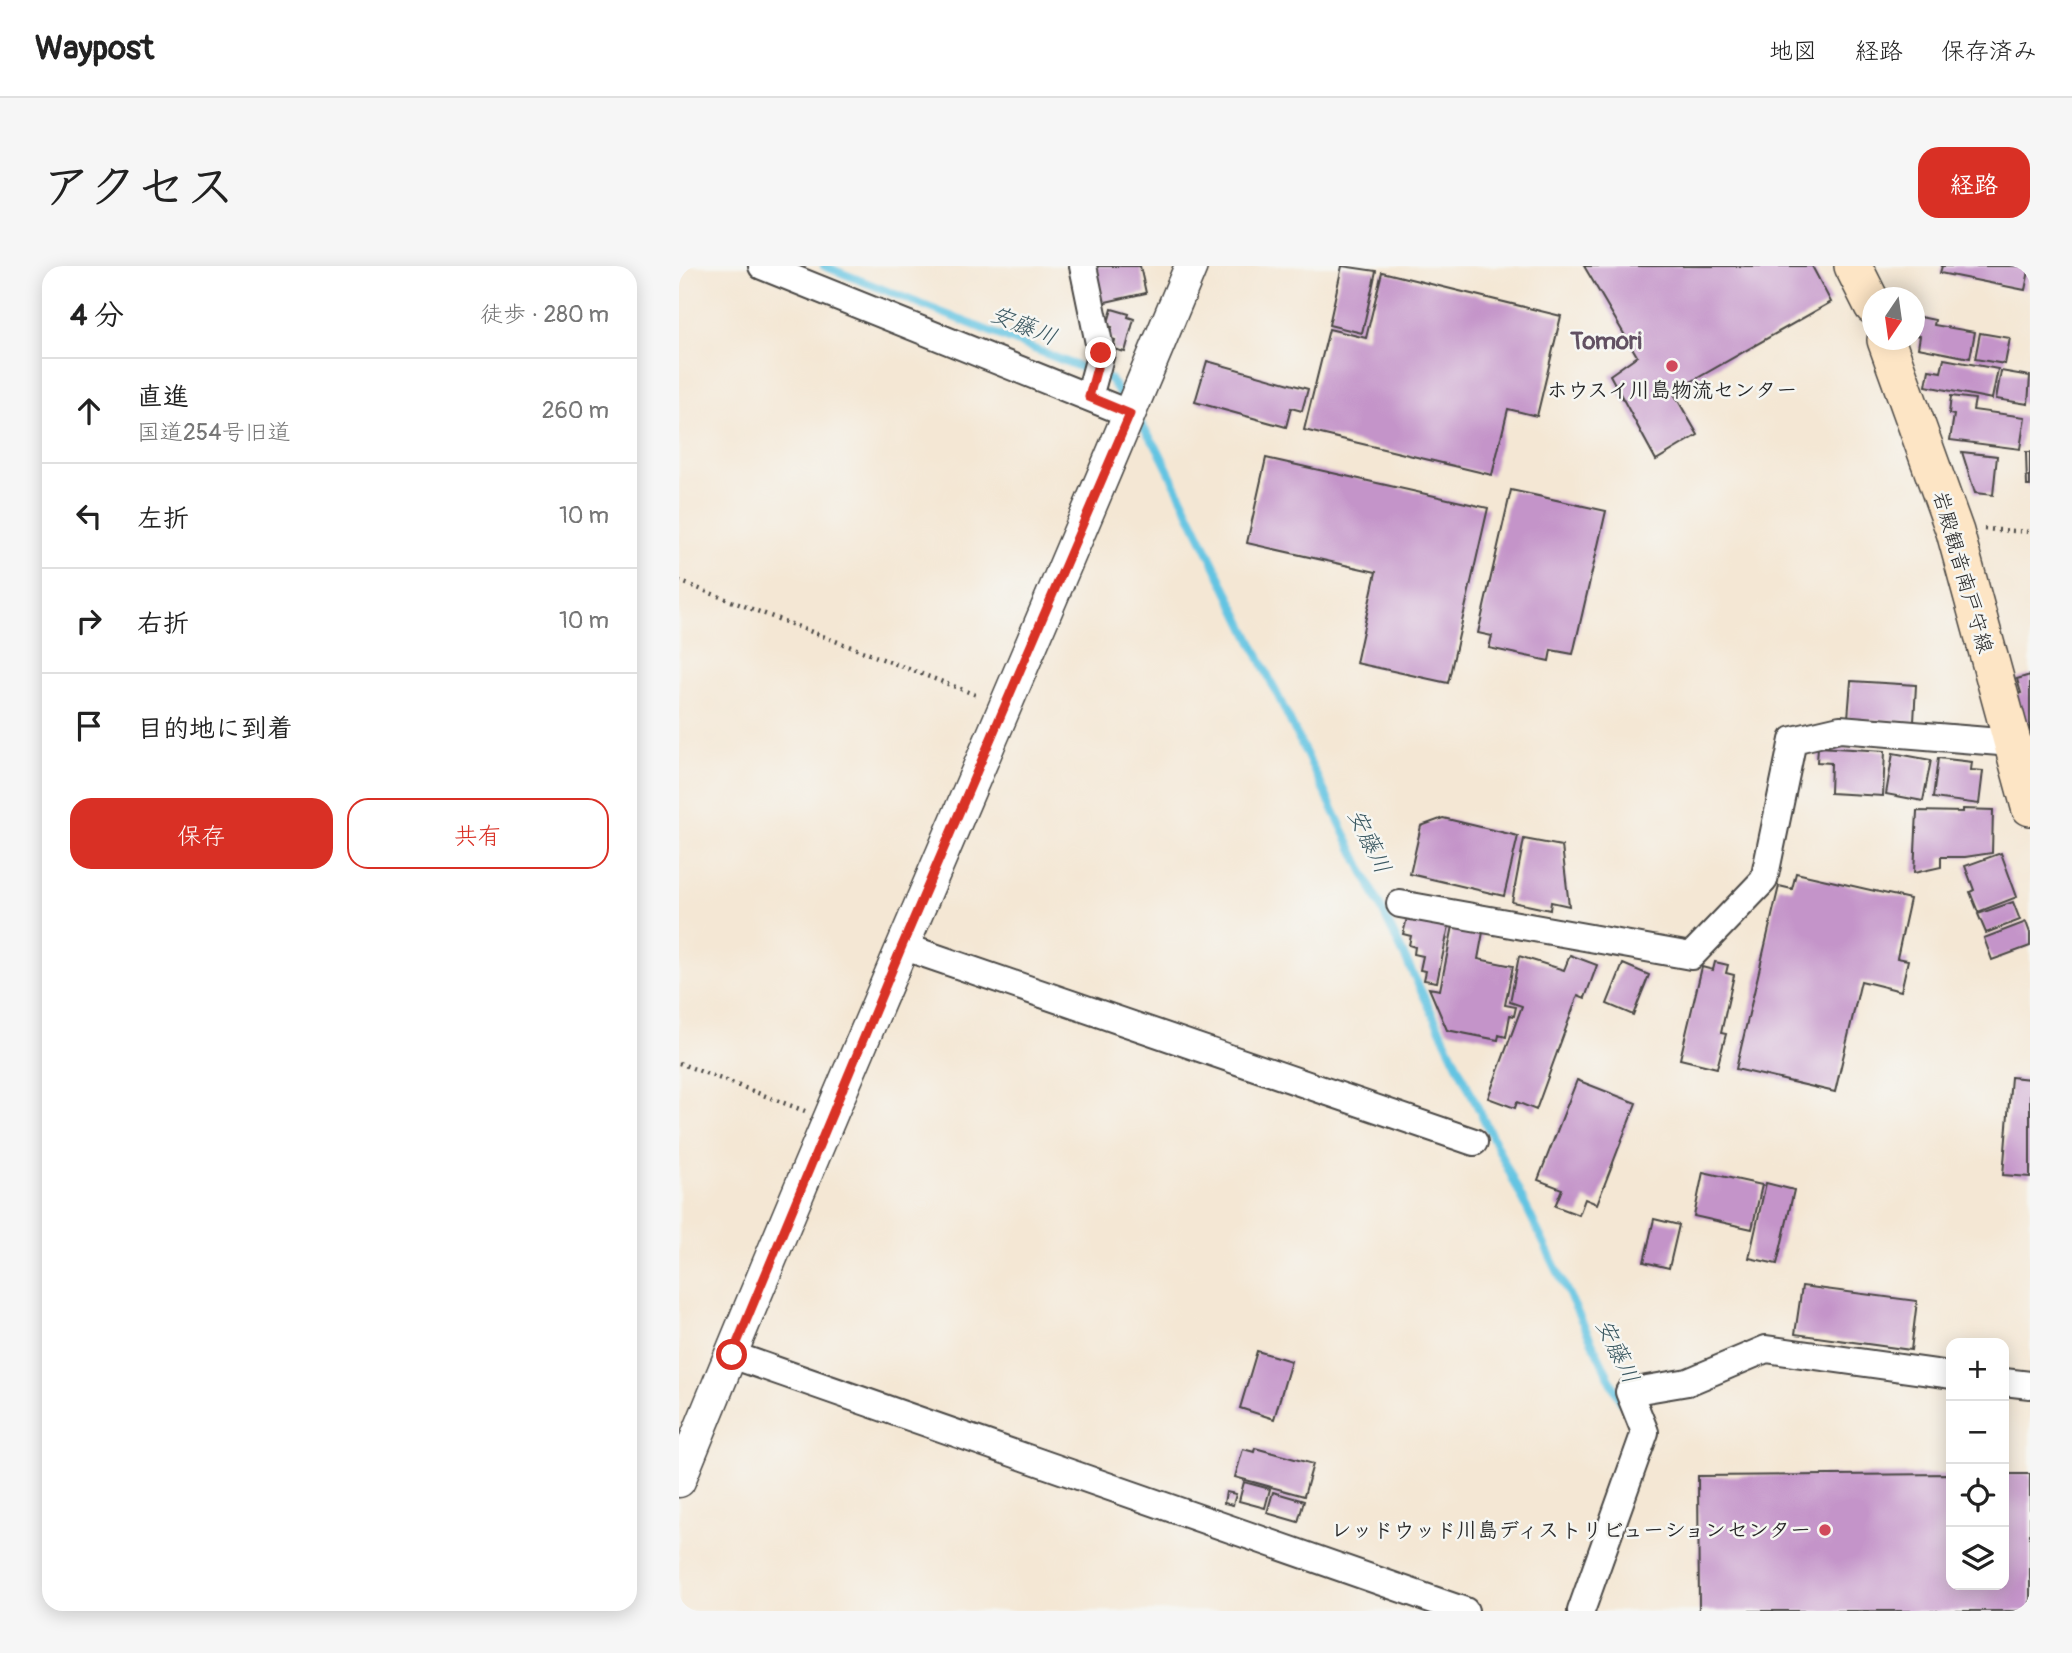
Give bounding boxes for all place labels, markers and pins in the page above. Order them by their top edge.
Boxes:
marker: ホウスイ川島物流センター [1664,358,1680,374]
place label: ホウスイ川島物流センター [1547,377,1797,404]
place label: レッドウッド川島ディストリビューションセンター [1331,1517,1811,1544]
marker: レッドウッド川島ディストリビューションセンター [1817,1522,1833,1538]

